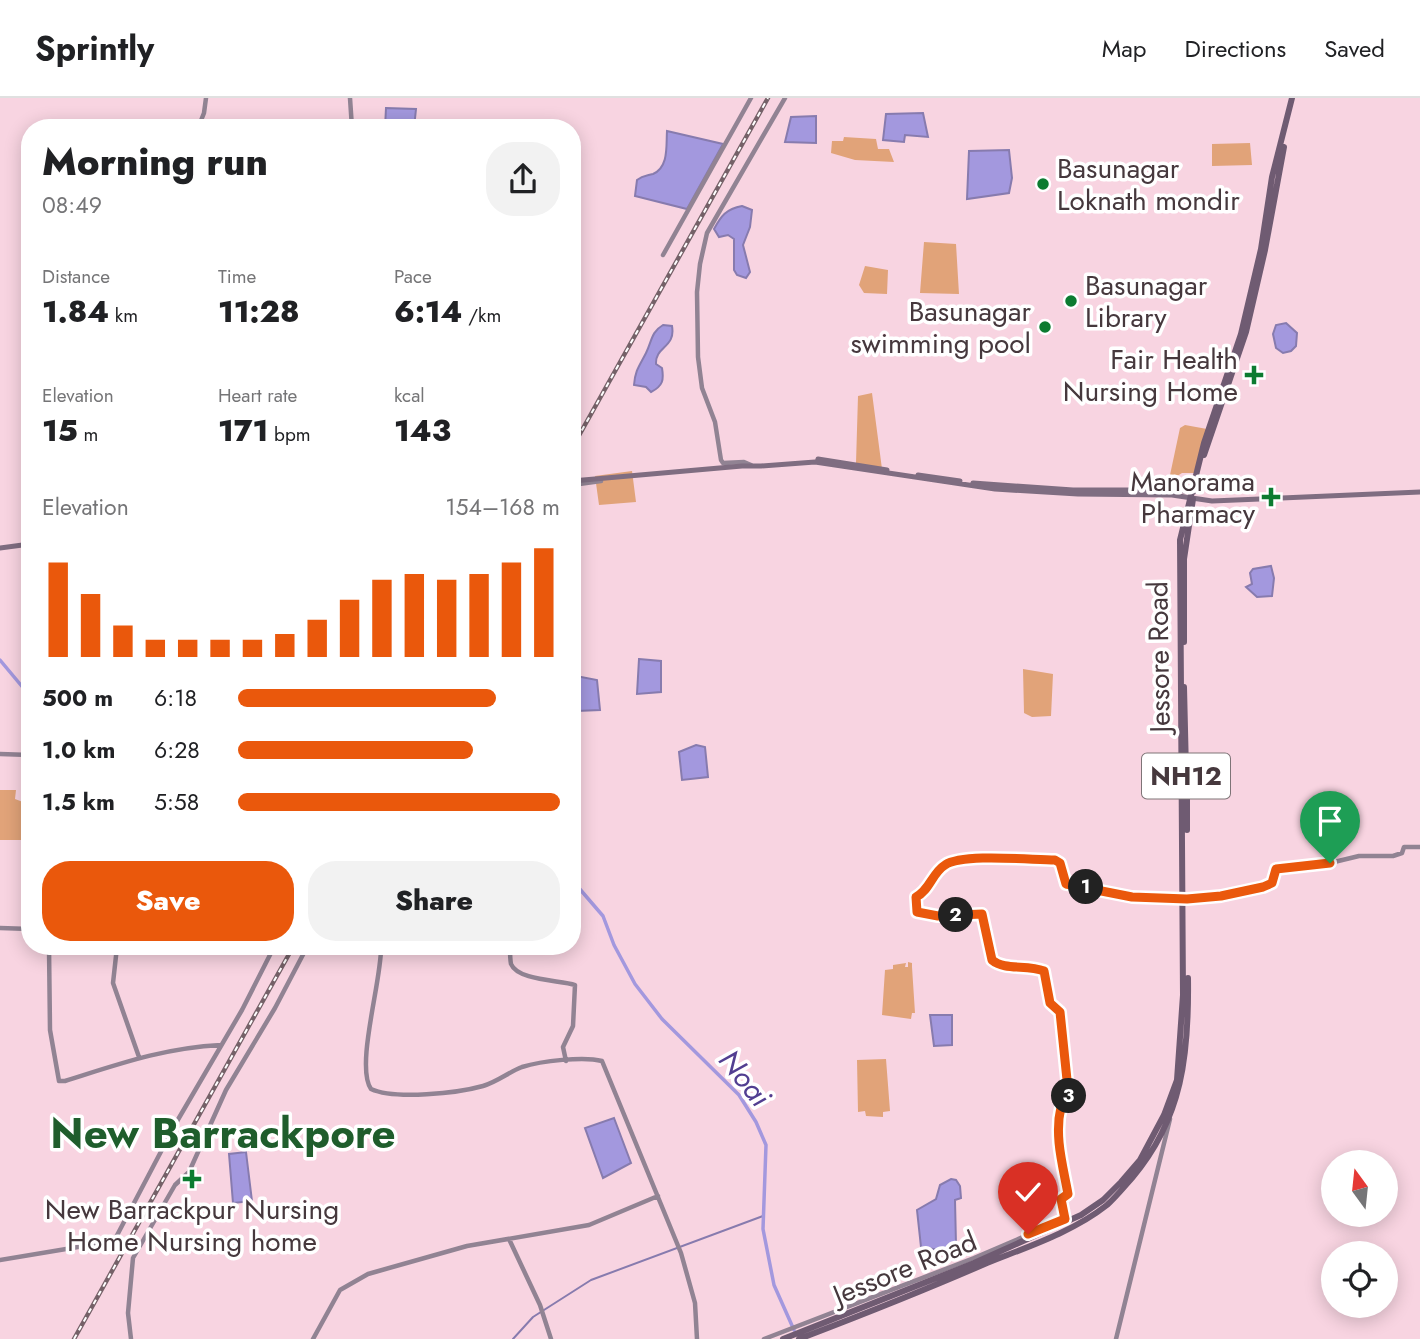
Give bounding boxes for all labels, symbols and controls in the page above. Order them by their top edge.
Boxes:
text: Sprintly [35,25,154,72]
text: Map [1102,31,1147,66]
text: Directions [1185,31,1286,66]
text: Saved [1324,31,1385,66]
text: Morning run [42,134,268,189]
button: share [486,142,560,216]
place label: Basunagar Loknath mondir [1057,148,1240,221]
marker: Basunagar Loknath mondir [1035,176,1051,192]
text: 08:49 [42,188,102,222]
text: Distance [42,263,110,290]
text: Time [218,263,256,290]
text: Pace [394,263,432,290]
place label: Basunagar Library [1085,265,1208,338]
text: 1.84 [42,290,109,333]
text: 11:28 [218,290,299,333]
text: 6:14 [394,290,463,333]
place label: Basunagar swimming pool [851,291,1031,364]
marker: Basunagar Library [1063,293,1079,309]
text: km [109,302,138,329]
text: /km [463,302,501,329]
marker: Basunagar swimming pool [1037,319,1053,335]
place label: Fair Health Nursing Home [1063,339,1238,412]
marker: Fair Health Nursing Home [1244,365,1264,385]
text: Elevation [42,382,114,409]
text: Heart rate [218,382,297,409]
text: kcal [394,382,425,409]
text: 15 [42,409,78,452]
text: 171 [218,409,268,452]
text: 143 [394,409,451,452]
text: m [78,421,98,448]
text: bpm [268,421,311,448]
place label: Manorama Pharmacy [1130,461,1256,534]
marker: Manorama Pharmacy [1261,487,1281,507]
text: Elevation [42,490,129,524]
text: 154–168 m [445,490,560,524]
street label: Jessore Road [1137,581,1181,737]
text: 500 m [42,681,113,715]
text: 6:18 [154,681,197,715]
text: 1.0 km [42,733,115,767]
text: 6:28 [154,733,200,767]
road number: NH12 [1142,754,1230,798]
text: 1.5 km [42,785,115,819]
text: 5:58 [154,785,199,819]
pin [1300,791,1360,863]
icon: arrive [1311,802,1349,840]
button: Save [42,861,294,941]
button: Share [308,861,560,941]
pin: 1 [1068,870,1104,904]
text: 1 [1081,873,1090,900]
pin: 2 [939,898,974,932]
text: 2 [949,901,962,928]
water label: Noai [709,1040,782,1116]
pin: 3 [1052,1079,1086,1114]
text: 3 [1063,1082,1074,1109]
district label: New Barrackpore [50,1103,396,1164]
north arrow [1321,1150,1398,1227]
map controls [1321,1150,1398,1318]
pin [998,1162,1058,1234]
marker: New Barrackpur Nursing Home Nursing home [182,1169,202,1189]
icon: check [1009,1173,1047,1211]
place label: New Barrackpur Nursing Home Nursing home [45,1189,339,1262]
street label: Jessore Road [823,1221,983,1317]
button: locate [1321,1241,1398,1318]

